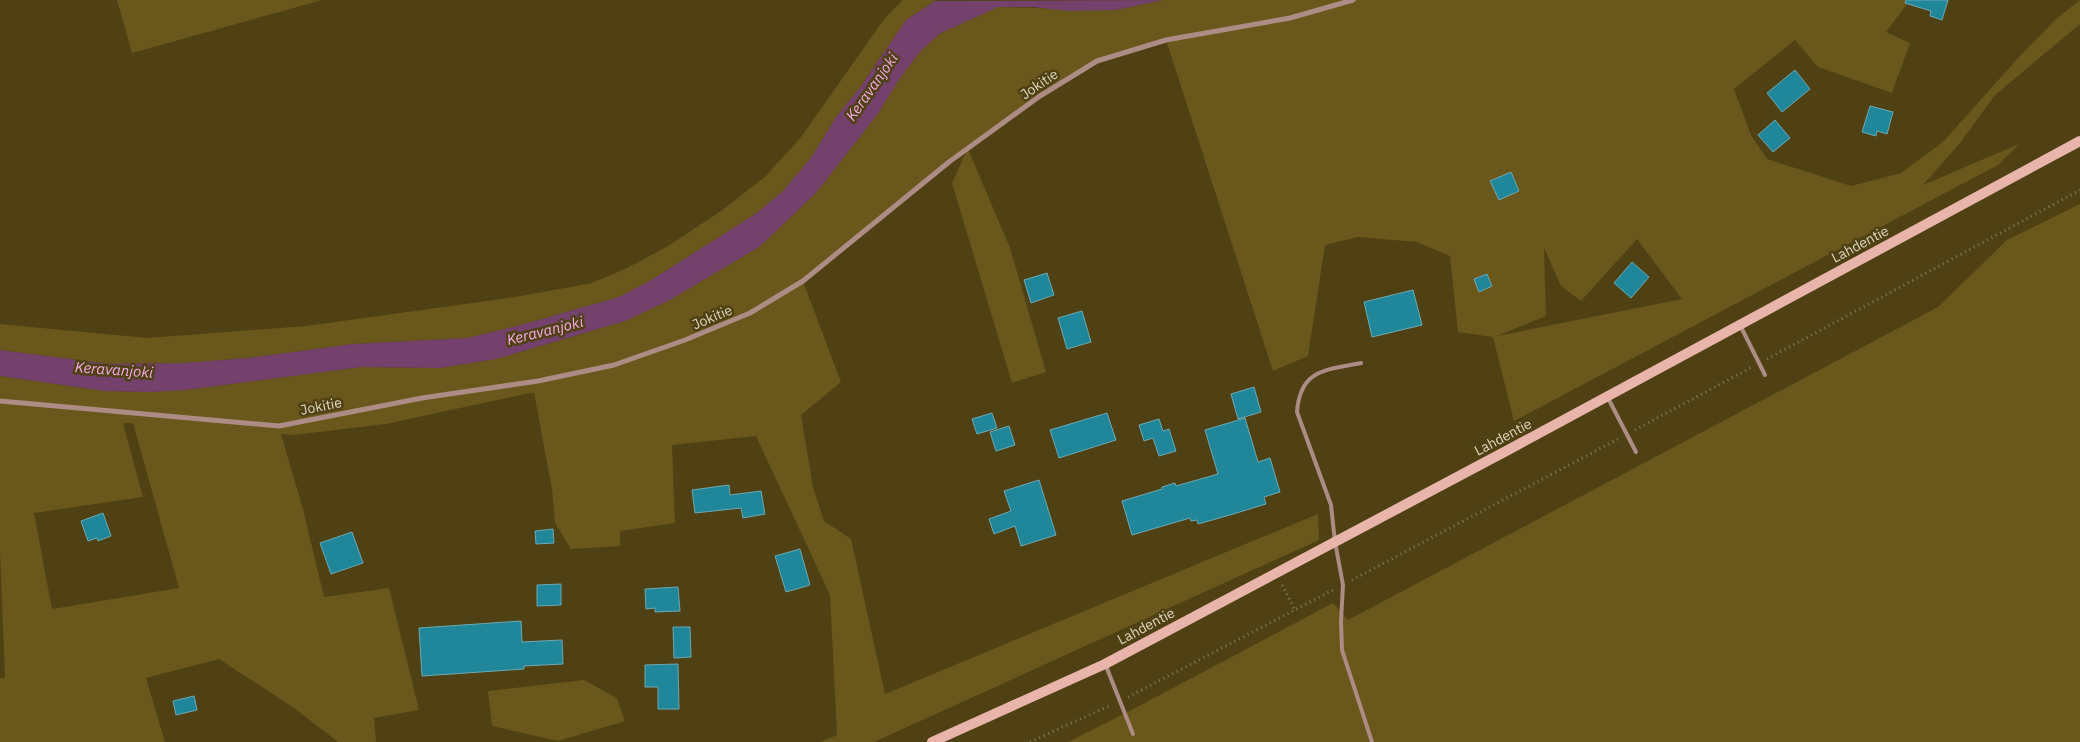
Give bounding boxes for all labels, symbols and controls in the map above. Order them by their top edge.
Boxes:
water label: Keravanjoki [841,49,902,124]
street label: Jokitie [1017,65,1062,103]
street label: Lahdentie [1828,221,1892,267]
street label: Jokitie [689,300,735,333]
water label: Keravanjoki [505,312,585,349]
water label: Keravanjoki [74,357,154,382]
street label: Jokitie [299,393,344,419]
street label: Lahdentie [1471,414,1535,460]
street label: Lahdentie [1114,603,1178,649]

